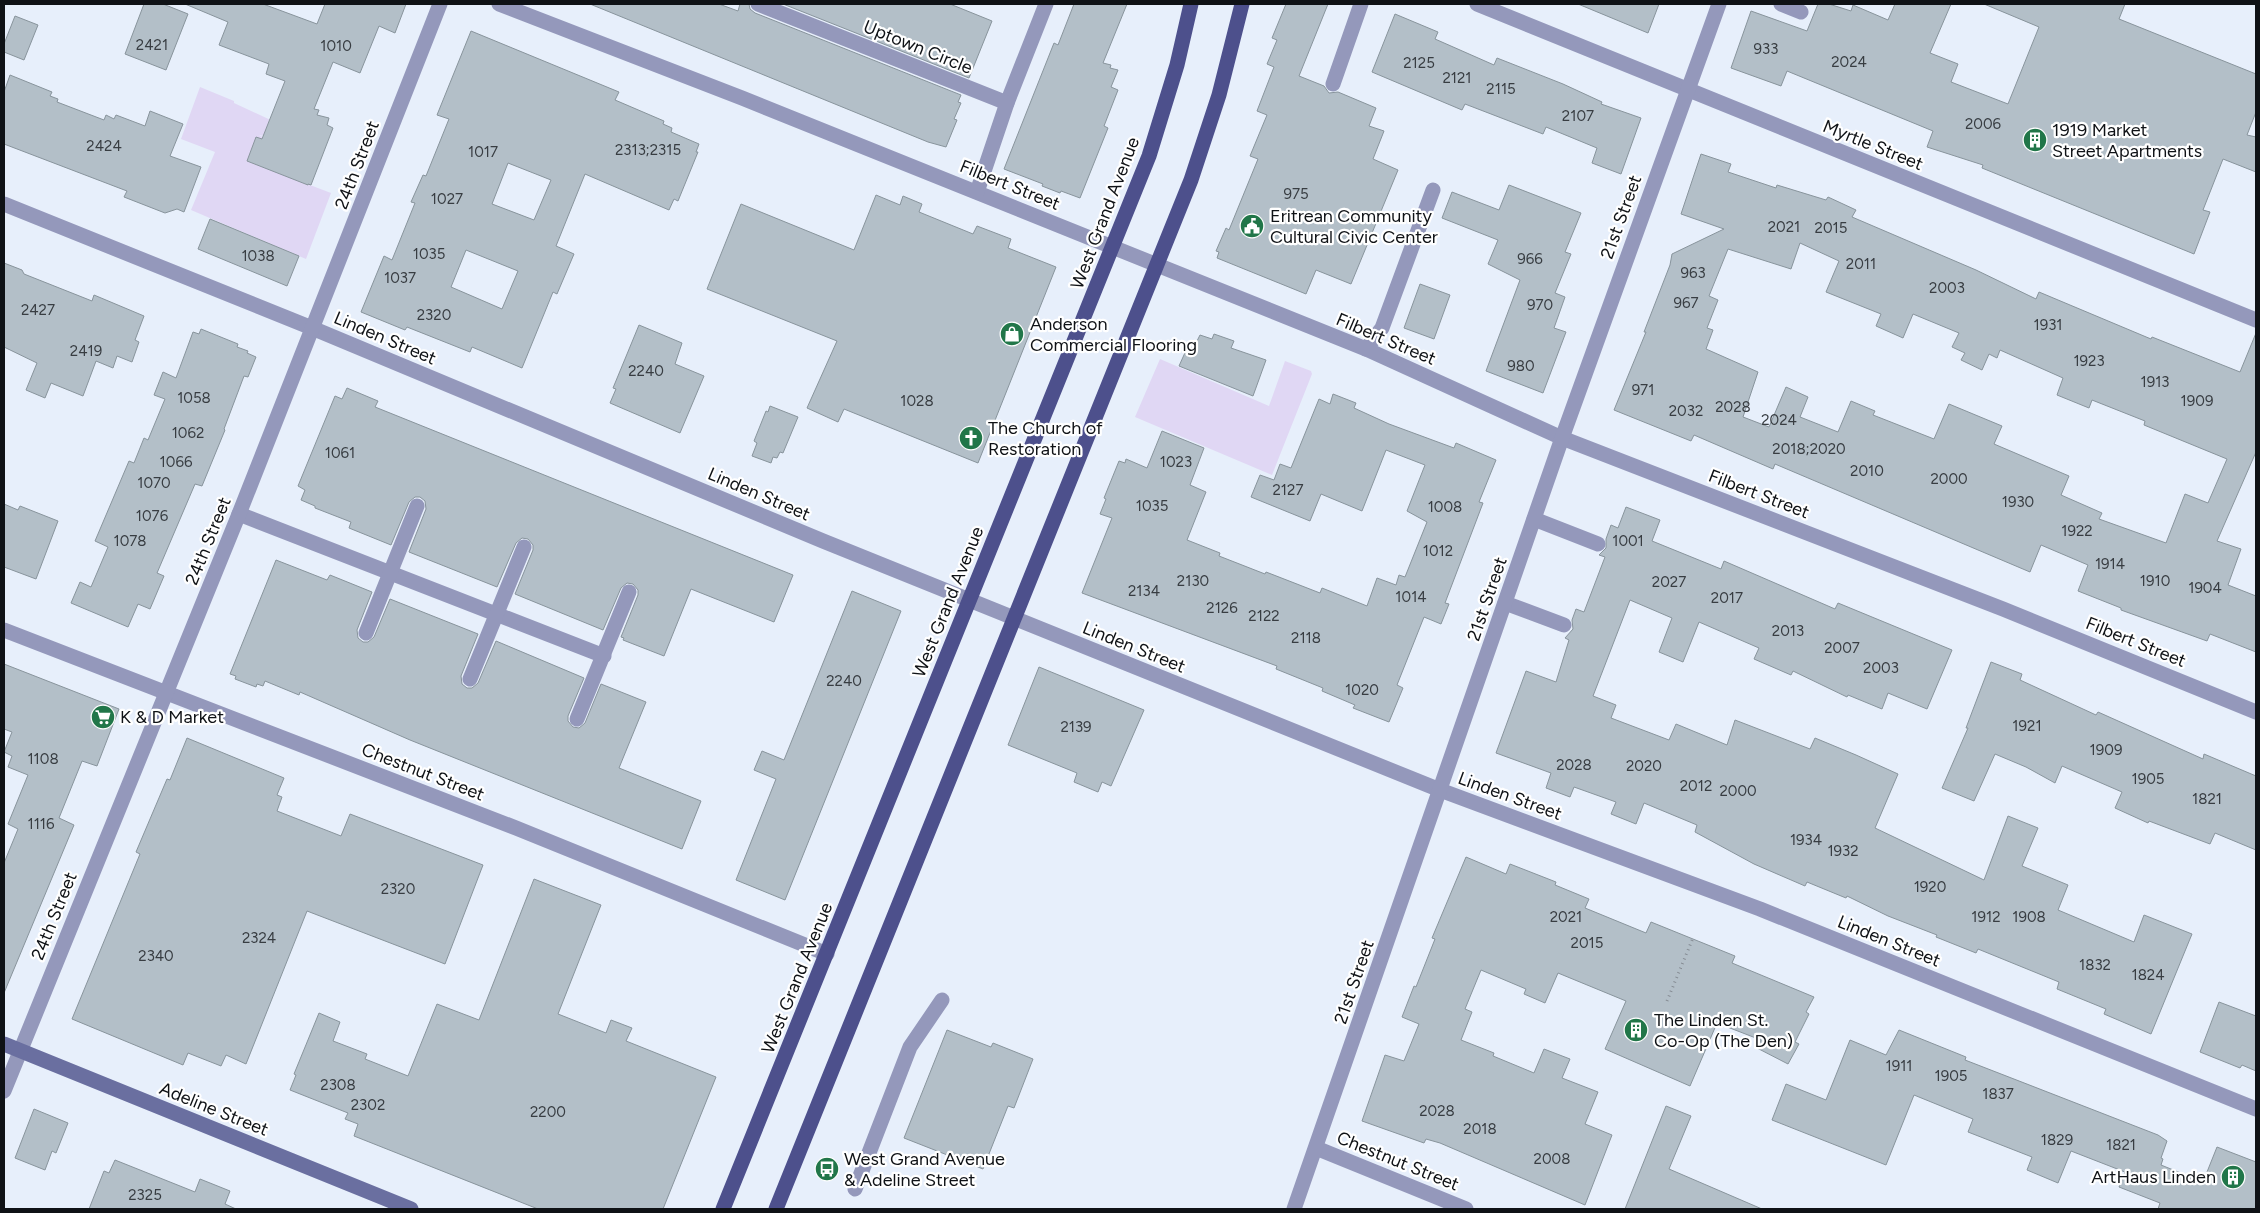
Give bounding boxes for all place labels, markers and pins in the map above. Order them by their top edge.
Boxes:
place label: 1919 Market Street Apartments [2052,119,2202,162]
building icon: 1919 Market Street Apartments [2022,127,2048,153]
place label: Eritrean Community Cultural Civic Center [1270,205,1438,248]
public building icon: Eritrean Community Cultural Civic Center [1239,213,1265,239]
place label: Anderson Commercial Flooring [1030,313,1197,356]
shop icon: Anderson Commercial Flooring [999,321,1025,347]
place label: The Church of Restoration [988,417,1103,460]
church icon: The Church of Restoration [958,425,984,451]
supermarket icon: K & D Market [90,704,116,730]
place label: K & D Market [120,706,224,728]
place label: The Linden St. Co-Op (The Den) [1654,1009,1793,1052]
building icon: The Linden St. Co-Op (The Den) [1623,1017,1649,1043]
place label: West Grand Avenue & Adeline Street [844,1148,1005,1191]
bus stop icon: West Grand Avenue & Adeline Street [814,1156,840,1182]
building icon: ArtHaus Linden [2220,1164,2246,1190]
place label: ArtHaus Linden [2091,1166,2216,1188]

